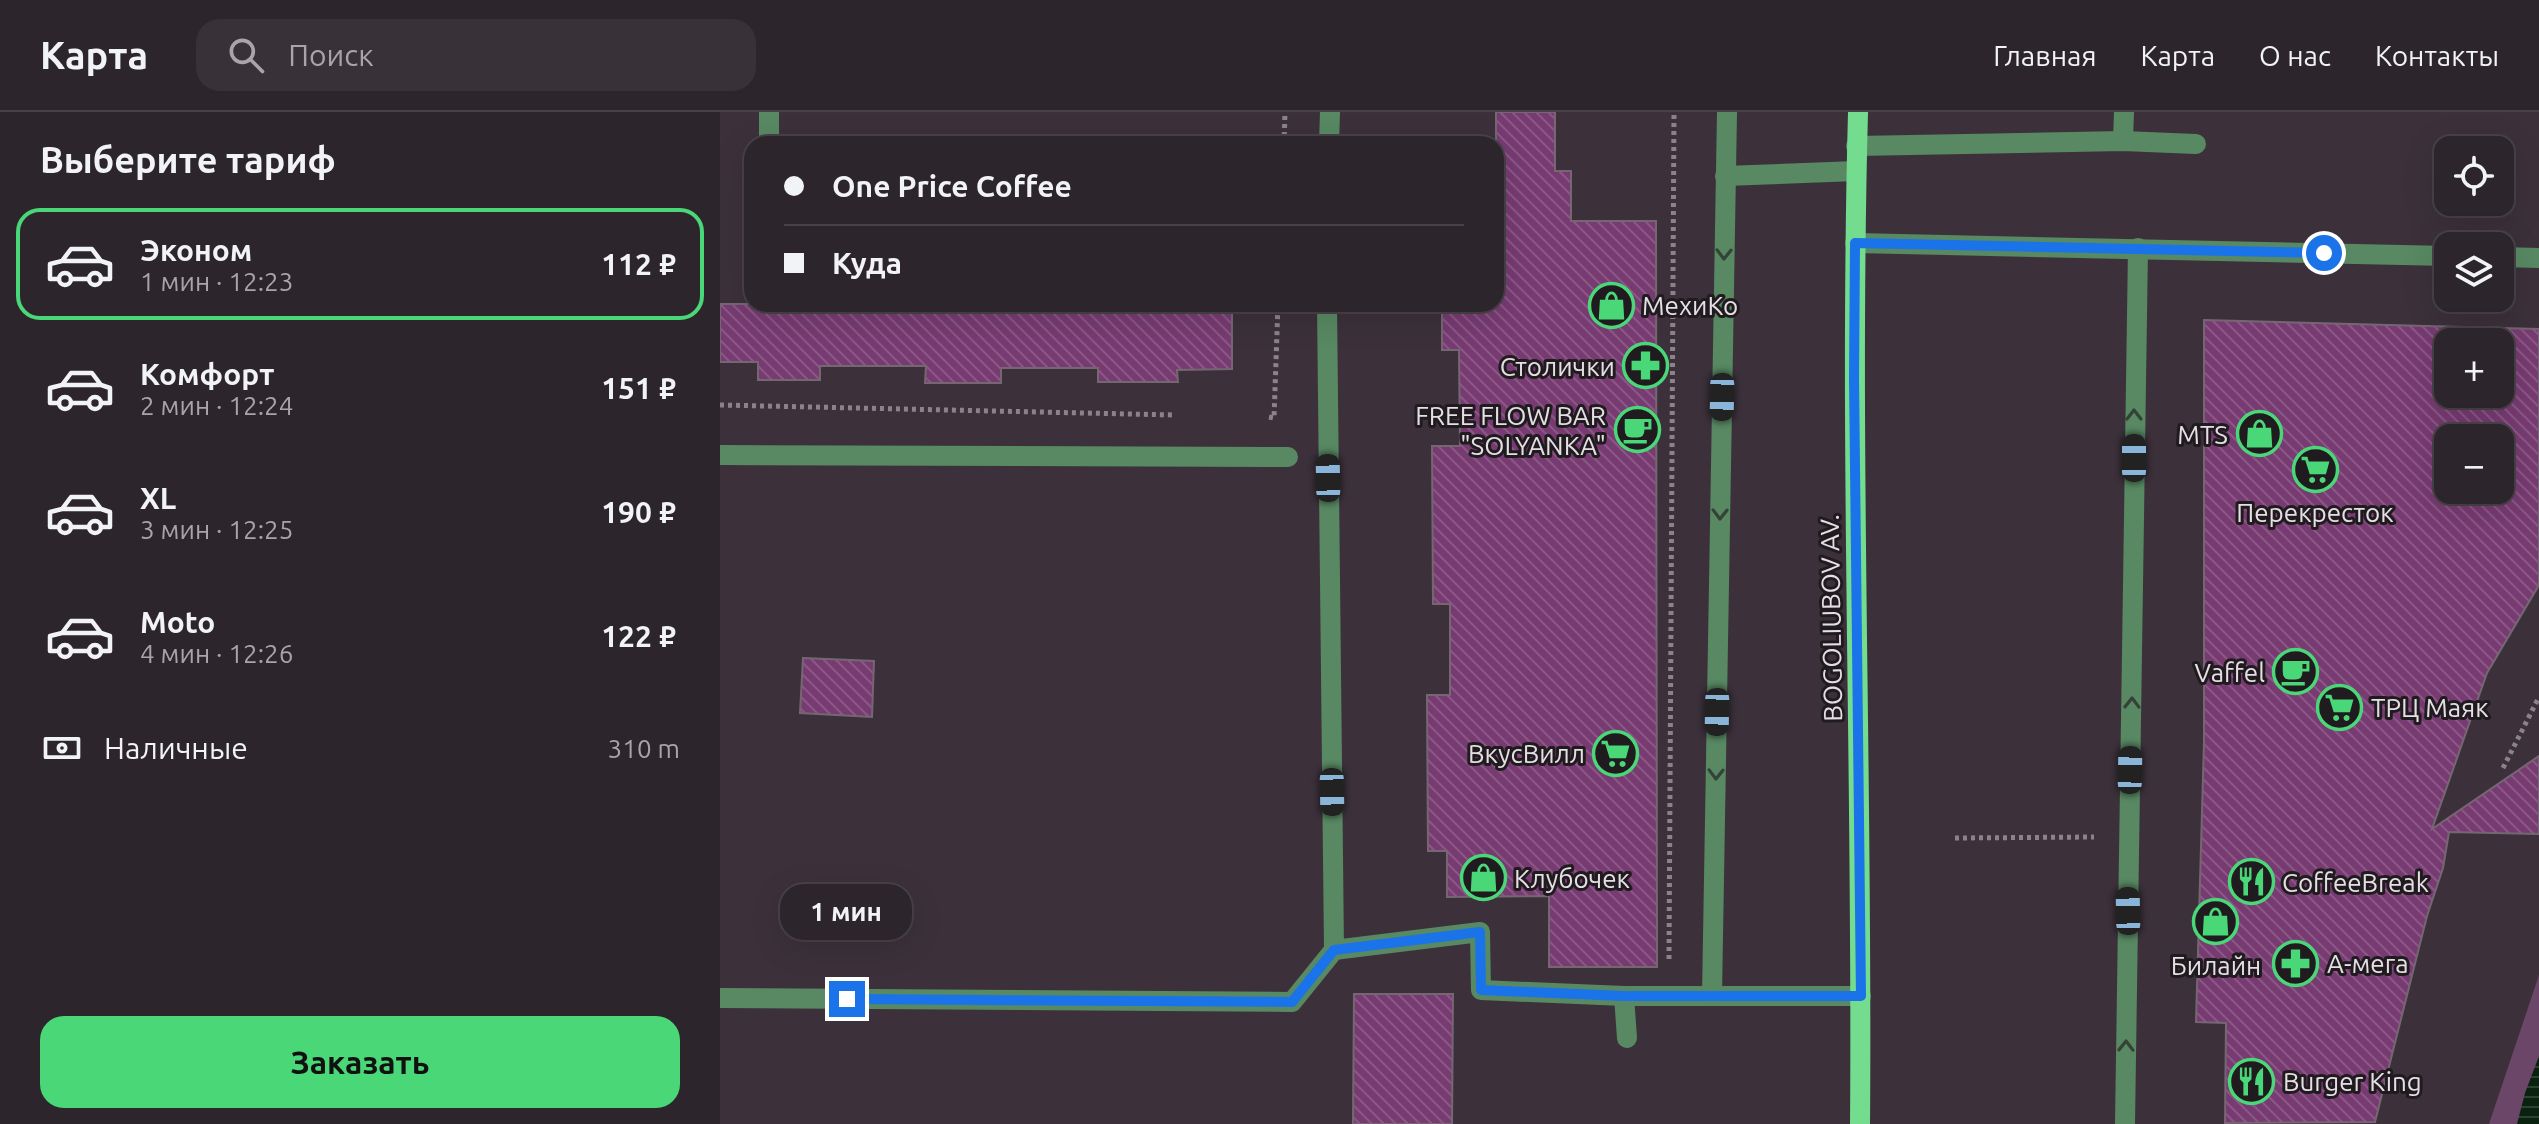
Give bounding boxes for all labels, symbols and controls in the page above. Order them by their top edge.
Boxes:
search box [196,19,756,91]
icon: search [224,33,268,77]
text: Карта [40,34,148,76]
text: Поиск [288,38,374,72]
text: Главная [1993,40,2096,71]
text: Карта [2140,40,2215,71]
text: О нас [2259,40,2331,71]
text: Контакты [2375,40,2499,71]
map controls [2434,136,2514,504]
button: locate [2434,136,2514,216]
text: Выберите тариф [40,139,336,180]
text: One Price Coffee [832,169,1072,203]
icon: car [44,228,116,300]
button: layers [2434,232,2514,312]
text: Эконом [140,233,252,267]
route start [2306,235,2342,271]
text: Куда [832,246,902,280]
text: 112 ₽ [601,247,676,281]
one-way arrow [1715,248,1733,261]
text: 1 мин · 12:23 [140,267,293,296]
shop icon: МехиКо [1587,281,1635,329]
place label: МехиКо [1642,291,1738,320]
button: + [2434,328,2514,408]
pharmacy icon: Столички [1622,342,1670,390]
icon: car [44,352,116,424]
place label: Столички [1500,352,1615,381]
text: Комфорт [140,357,274,391]
text: 151 ₽ [601,371,676,405]
car [1710,373,1734,421]
text: 2 мин · 12:24 [140,391,293,420]
place label: FREE FLOW BAR "SOLYANKA" [1415,401,1606,460]
cafe icon: FREE FLOW BAR "SOLYANKA" [1613,406,1661,454]
one-way arrow [2125,408,2143,421]
shop icon: MTS [2235,410,2283,458]
place label: MTS [2177,420,2228,449]
button: − [2434,424,2514,504]
car [2122,434,2146,482]
supermarket icon: Перекресток [2291,445,2339,493]
car [1316,454,1340,502]
icon: car [44,476,116,548]
text: XL [140,481,176,515]
text: 190 ₽ [601,495,676,529]
place label: Перекресток [2236,498,2394,527]
one-way arrow [1711,508,1729,521]
street label: BOGOLIUBOV AV. [1815,514,1847,722]
text: 3 мин · 12:25 [140,515,293,544]
icon: car [44,600,116,672]
text: Moto [140,605,215,639]
text: 122 ₽ [601,619,676,653]
text: 4 мин · 12:26 [140,639,293,668]
cafe icon: Vaffel [2272,648,2320,696]
place label: Vaffel [2195,658,2265,687]
supermarket icon: ТРЦ Маяк [2316,683,2364,731]
car [1705,688,1729,736]
place label: ТРЦ Маяк [2371,693,2489,722]
one-way arrow [2123,696,2140,709]
icon: cash [40,726,84,770]
supermarket icon: ВкусВилл [1592,729,1640,777]
text: Наличные [104,731,248,765]
text: 310 m [608,734,680,763]
place label: ВкусВилл [1468,739,1585,768]
car [2118,746,2142,794]
car [1320,768,1344,816]
one-way arrow [1707,768,1724,781]
shop icon: Клубочек [1459,854,1507,902]
restaurant icon: CoffeeBreak [2227,858,2275,906]
place label: Клубочек [1514,864,1630,893]
place label: CoffeeBreak [2282,868,2429,897]
callout: 1 мин [781,883,913,939]
car [2116,887,2140,935]
text: 1 мин [810,897,882,926]
shop icon: Билайн [2192,898,2240,946]
pharmacy icon: А-мега [2272,939,2320,987]
place label: А-мега [2327,949,2409,978]
place label: Билайн [2171,951,2261,980]
route end [829,981,865,1017]
button: Заказать [40,1016,680,1108]
one-way arrow [2118,1039,2135,1052]
restaurant icon: Burger King [2228,1057,2276,1105]
place label: Burger King [2283,1067,2422,1096]

